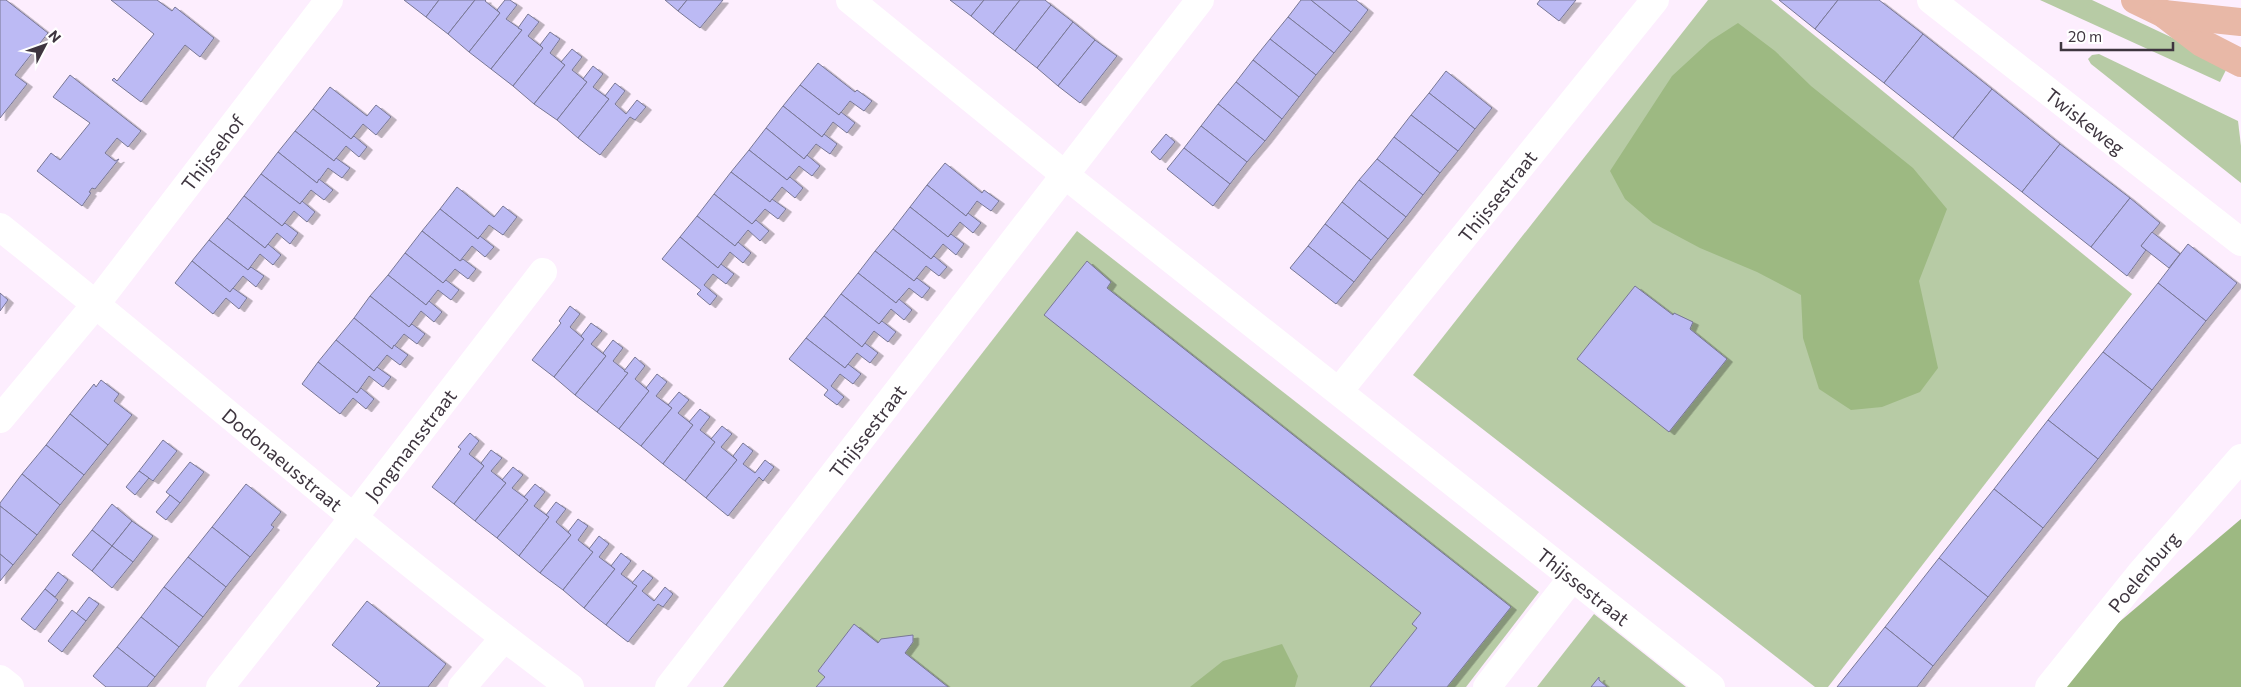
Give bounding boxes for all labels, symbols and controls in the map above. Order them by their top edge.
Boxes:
north arrow [20,20,70,70]
scale bar [2061,20,2174,52]
text: N [45,27,65,46]
text: 20 m [2068,27,2102,45]
street label: Twiskeweg [2041,82,2130,159]
street label: Thijssehof [176,109,249,195]
street label: Thijssestraat [1453,145,1541,246]
street label: Thijssestraat [824,379,910,482]
street label: Jongmansstraat [359,384,461,505]
street label: Dodonaeusstraat [218,403,348,516]
street label: Poelenburg [2103,526,2184,617]
street label: Thijssestraat [1533,542,1635,630]

